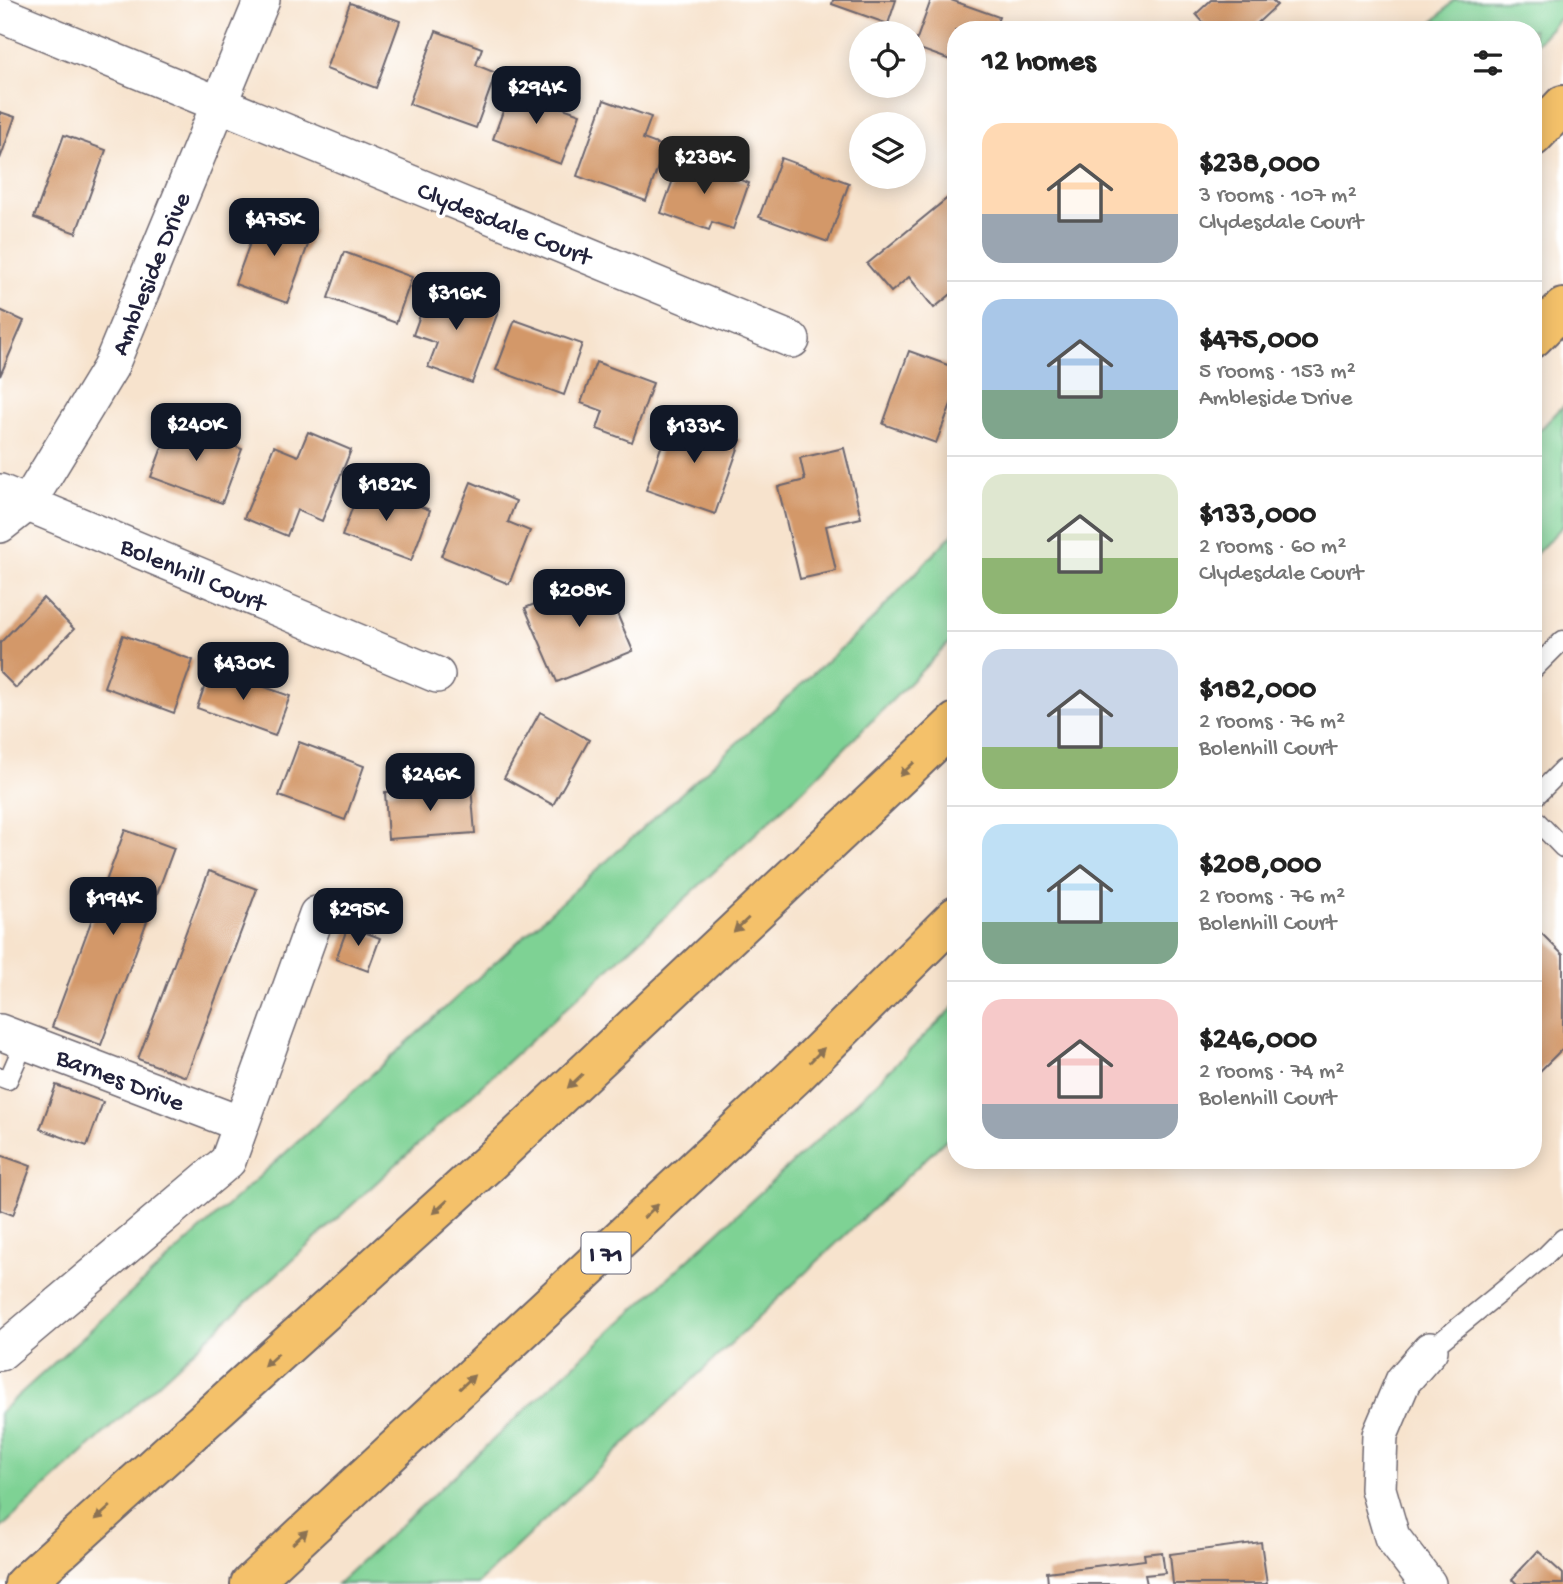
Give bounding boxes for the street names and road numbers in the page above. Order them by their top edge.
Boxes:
street label: Clydesdale Court [412,177,597,276]
street label: Ambleside Drive [106,188,200,361]
street label: Bolenhill Court [114,532,272,623]
street label: Barnes Drive [50,1043,189,1121]
road number: I 71 [582,1232,630,1274]

